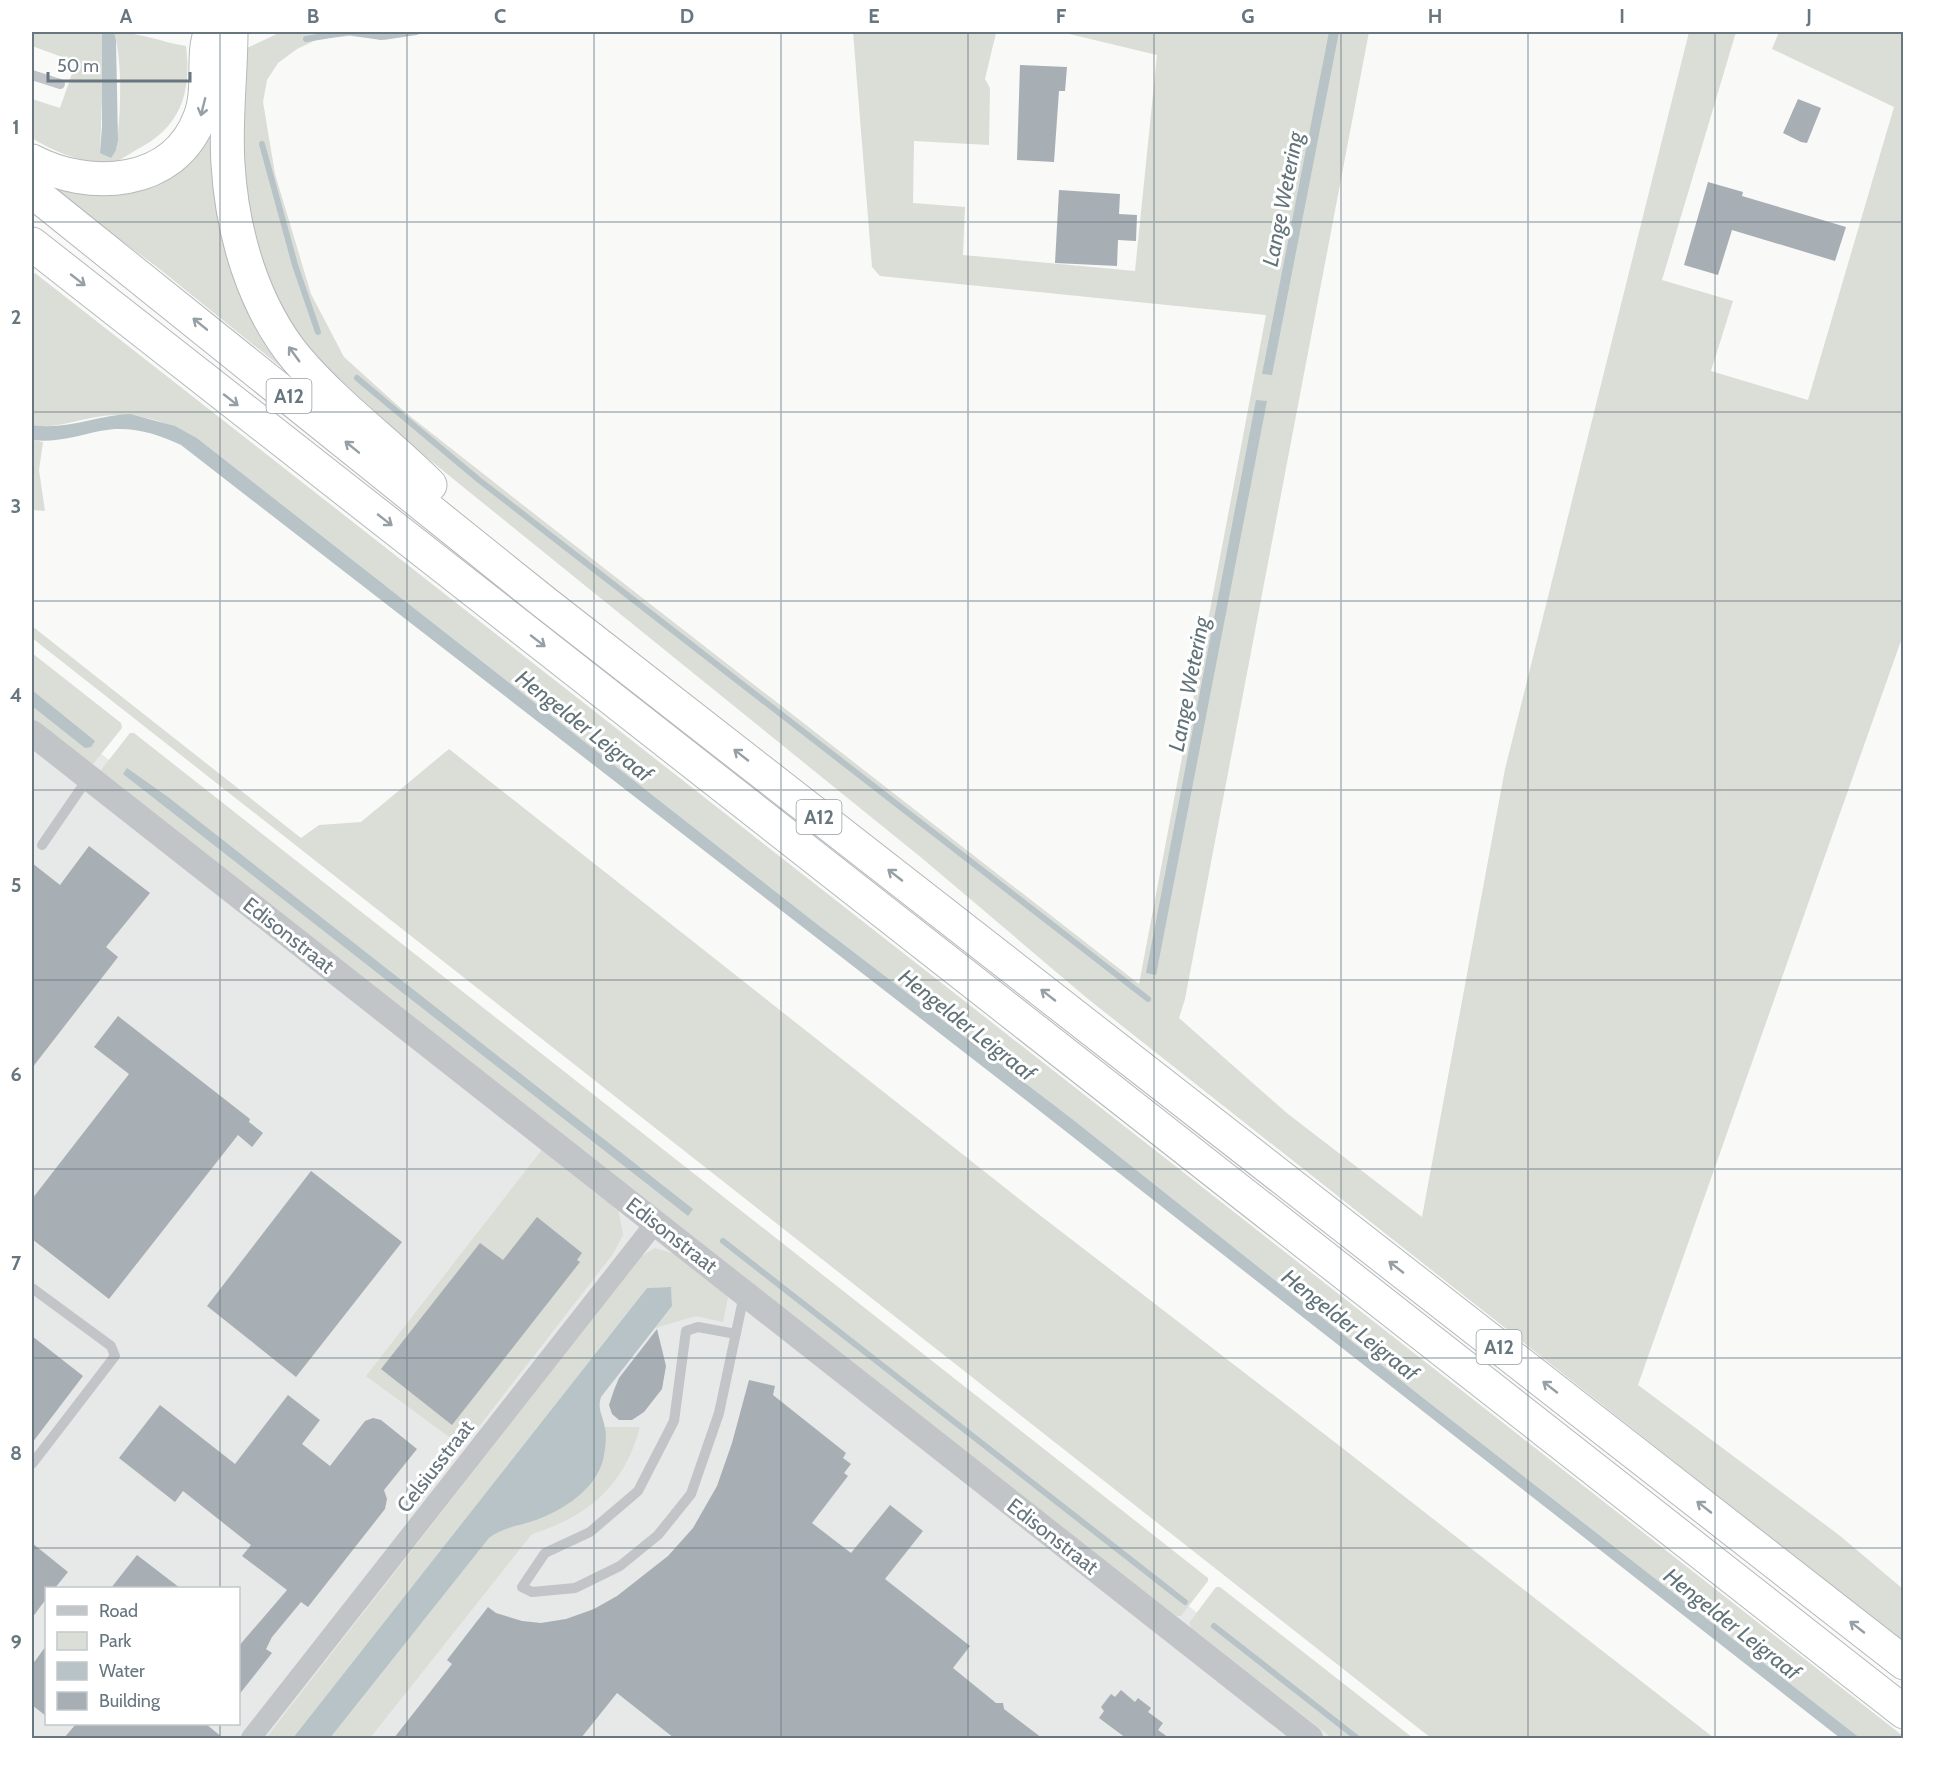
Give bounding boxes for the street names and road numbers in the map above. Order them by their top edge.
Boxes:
road number: A12 [266,379,312,413]
road number: A12 [796,800,842,834]
street label: Edisonstraat [238,892,340,978]
street label: Edisonstraat [621,1192,723,1278]
road number: A12 [1476,1330,1522,1364]
street label: Celsiusstraat [391,1415,479,1517]
street label: Edisonstraat [1002,1493,1104,1579]

